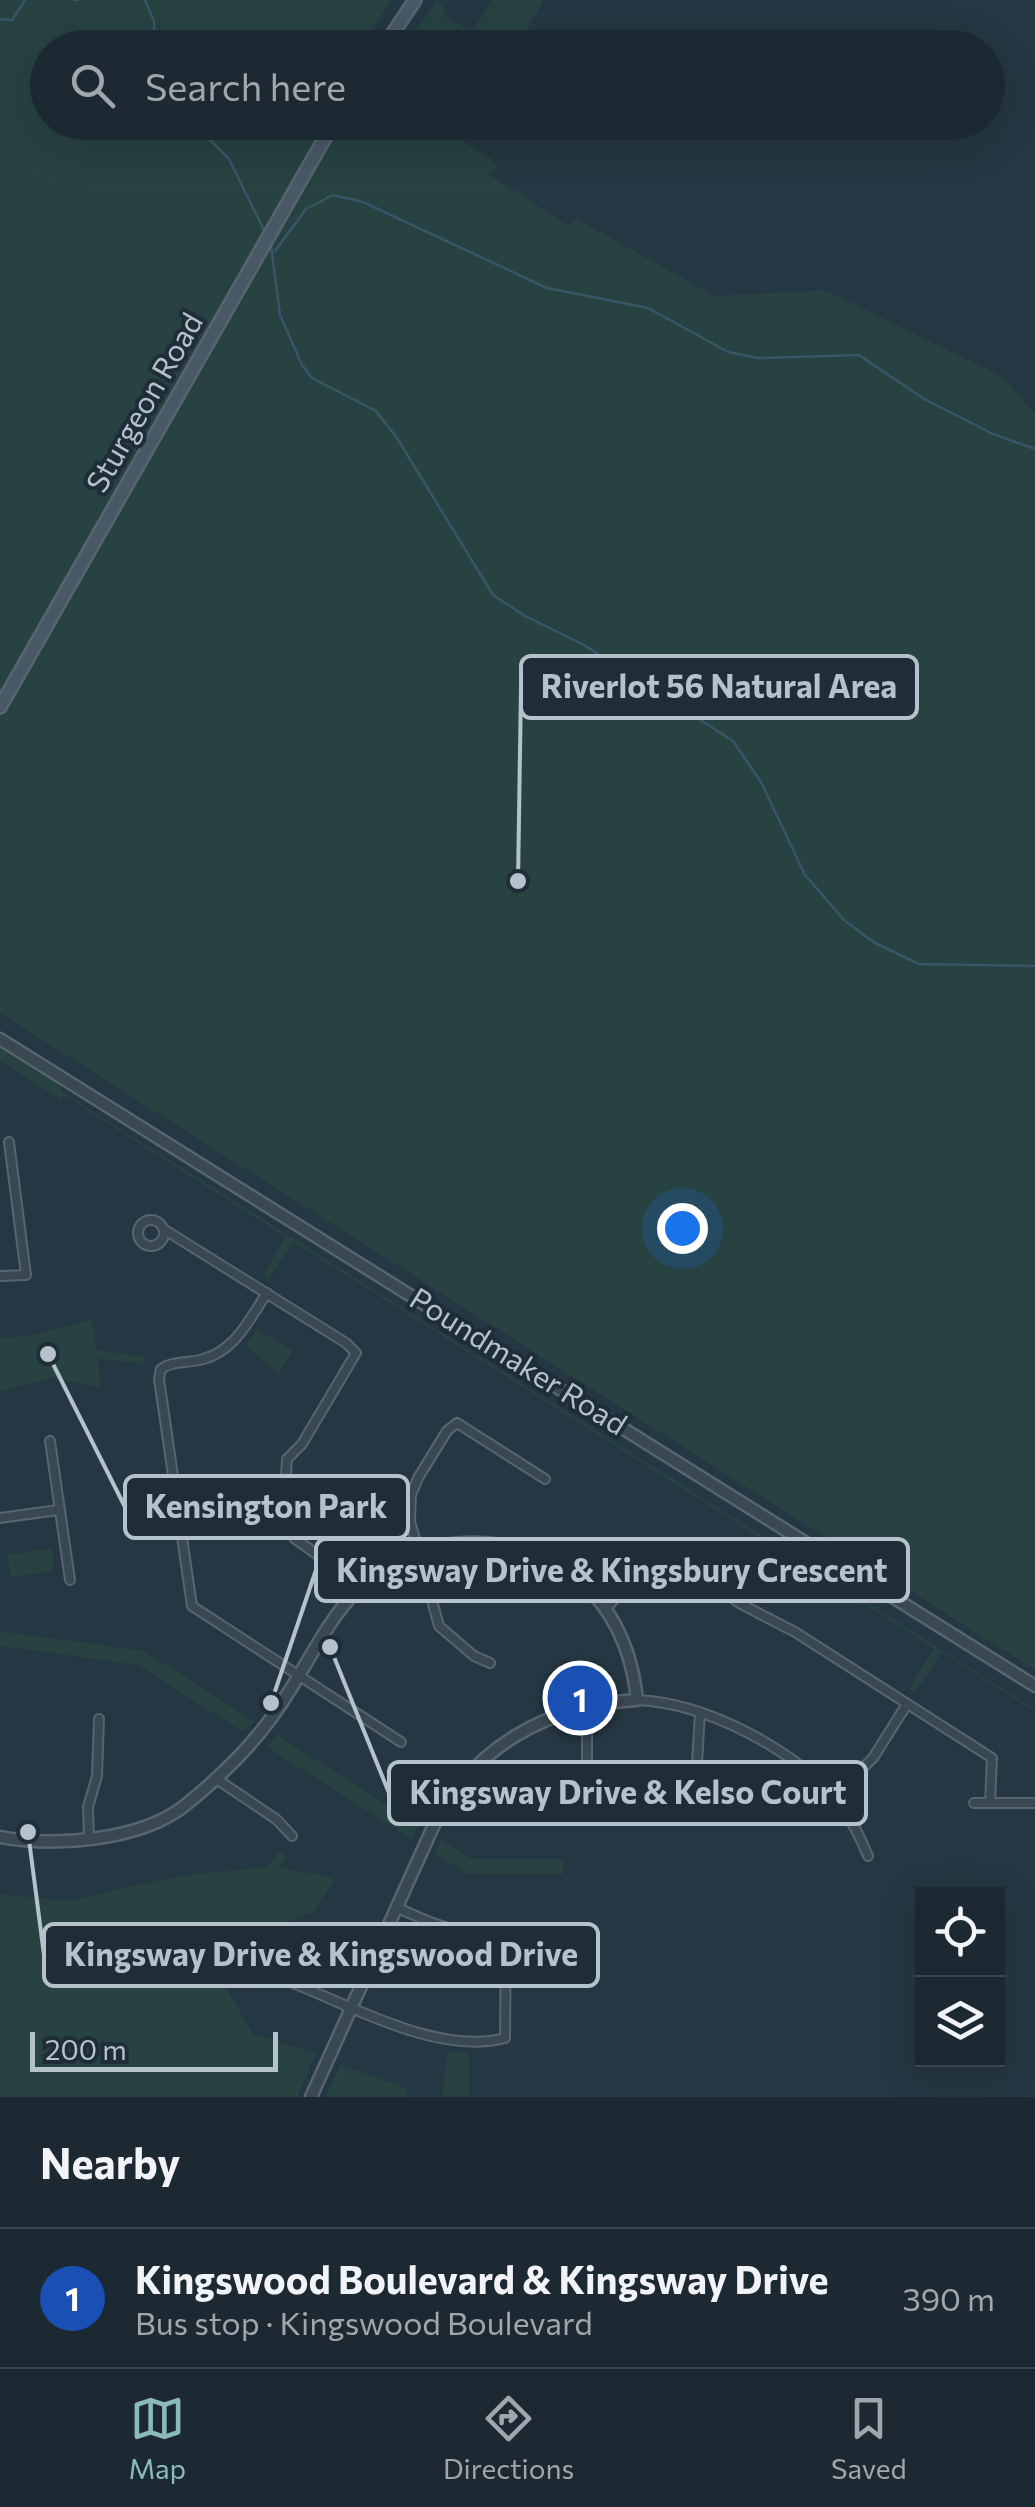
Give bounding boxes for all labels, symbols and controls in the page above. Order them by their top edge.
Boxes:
search box [30,30,1005,140]
icon: search [65,58,120,113]
text: Search here [145,62,346,109]
street label: Sturgeon Road [77,305,209,498]
callout: Riverlot 56 Natural Area [521,656,917,718]
text: Riverlot 56 Natural Area [541,665,897,705]
your location [657,1203,708,1254]
street label: Poundmaker Road [404,1278,635,1441]
callout: Kensington Park [125,1476,408,1538]
text: Kensington Park [145,1485,388,1525]
callout: Kingsway Drive & Kingsbury Crescent [316,1539,908,1601]
text: Kingsway Drive & Kingsbury Crescent [336,1549,888,1589]
pin: 1 [548,1660,612,1736]
callout: Kingsway Drive & Kelso Court [389,1762,866,1824]
text: Kingsway Drive & Kelso Court [410,1771,846,1811]
map controls [915,1887,1005,2067]
button: locate [915,1887,1005,1977]
callout: Kingsway Drive & Kingswood Drive [44,1924,598,1986]
text: Kingsway Drive & Kingswood Drive [64,1933,578,1973]
button: layers [915,1977,1005,2067]
scale bar [30,2027,278,2072]
text: 200 m [45,2032,127,2066]
text: Nearby [40,2136,180,2188]
text: Kingswood Boulevard & Kingsway Drive [135,2255,829,2302]
text: 1 [65,2278,80,2318]
text: 390 m [902,2278,995,2318]
text: Bus stop · Kingswood Boulevard [135,2302,593,2342]
tab: Map [128,2391,186,2485]
tab: Directions [443,2391,574,2485]
tab: Saved [831,2391,907,2485]

